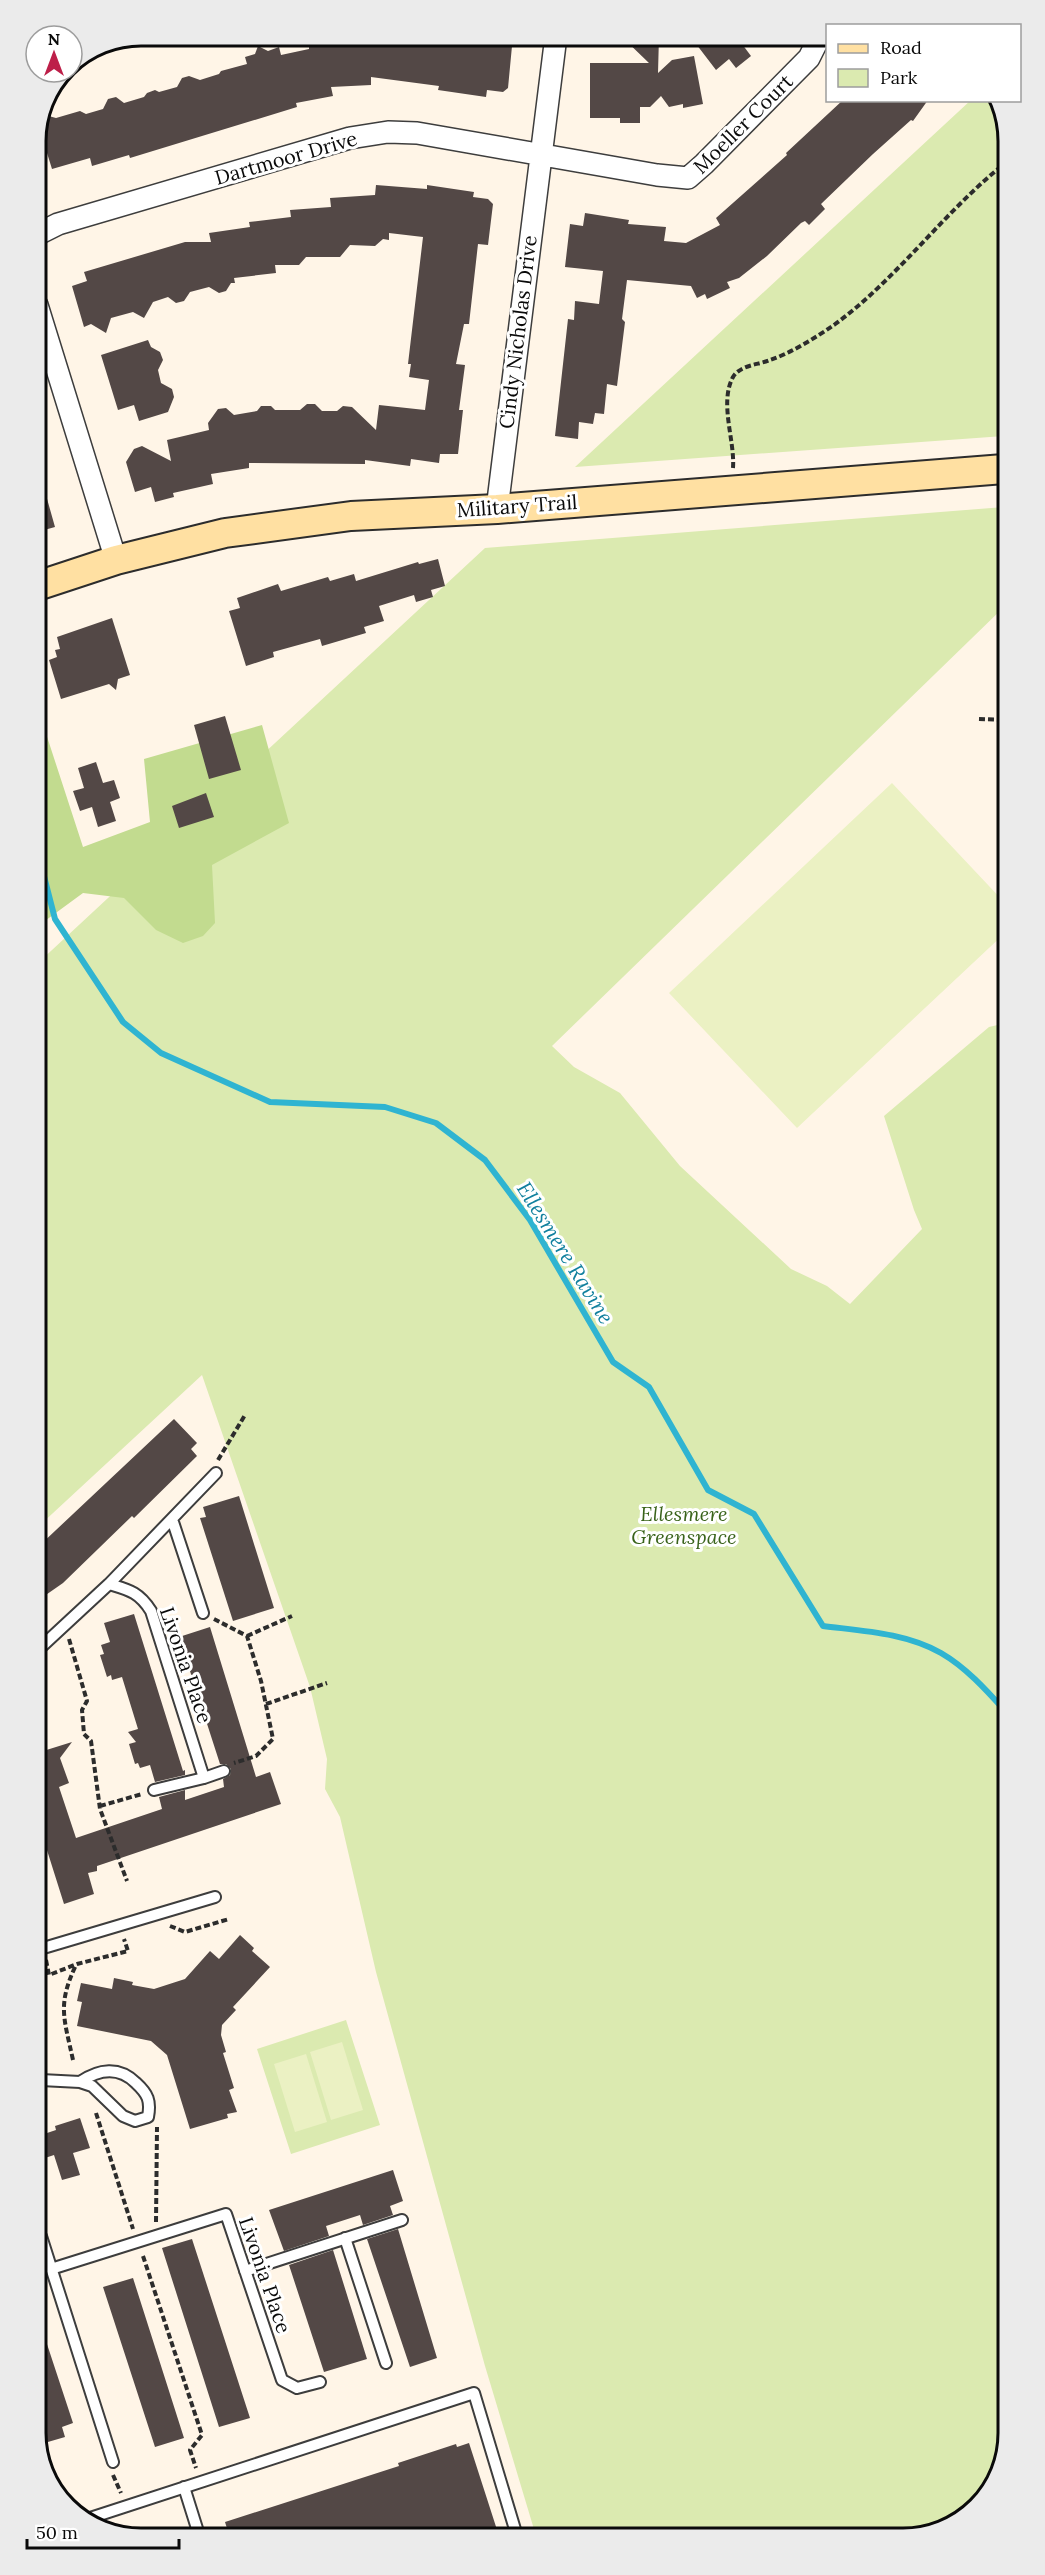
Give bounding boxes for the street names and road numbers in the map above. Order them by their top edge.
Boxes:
street label: Moeller Court [688,68,798,179]
street label: Dartmoor Drive [212,125,360,190]
street label: Cindy Nicholas Drive [493,234,542,430]
street label: Military Trail [456,489,578,522]
street label: Livonia Place [155,1603,218,1726]
street label: Livonia Place [234,2213,297,2336]

